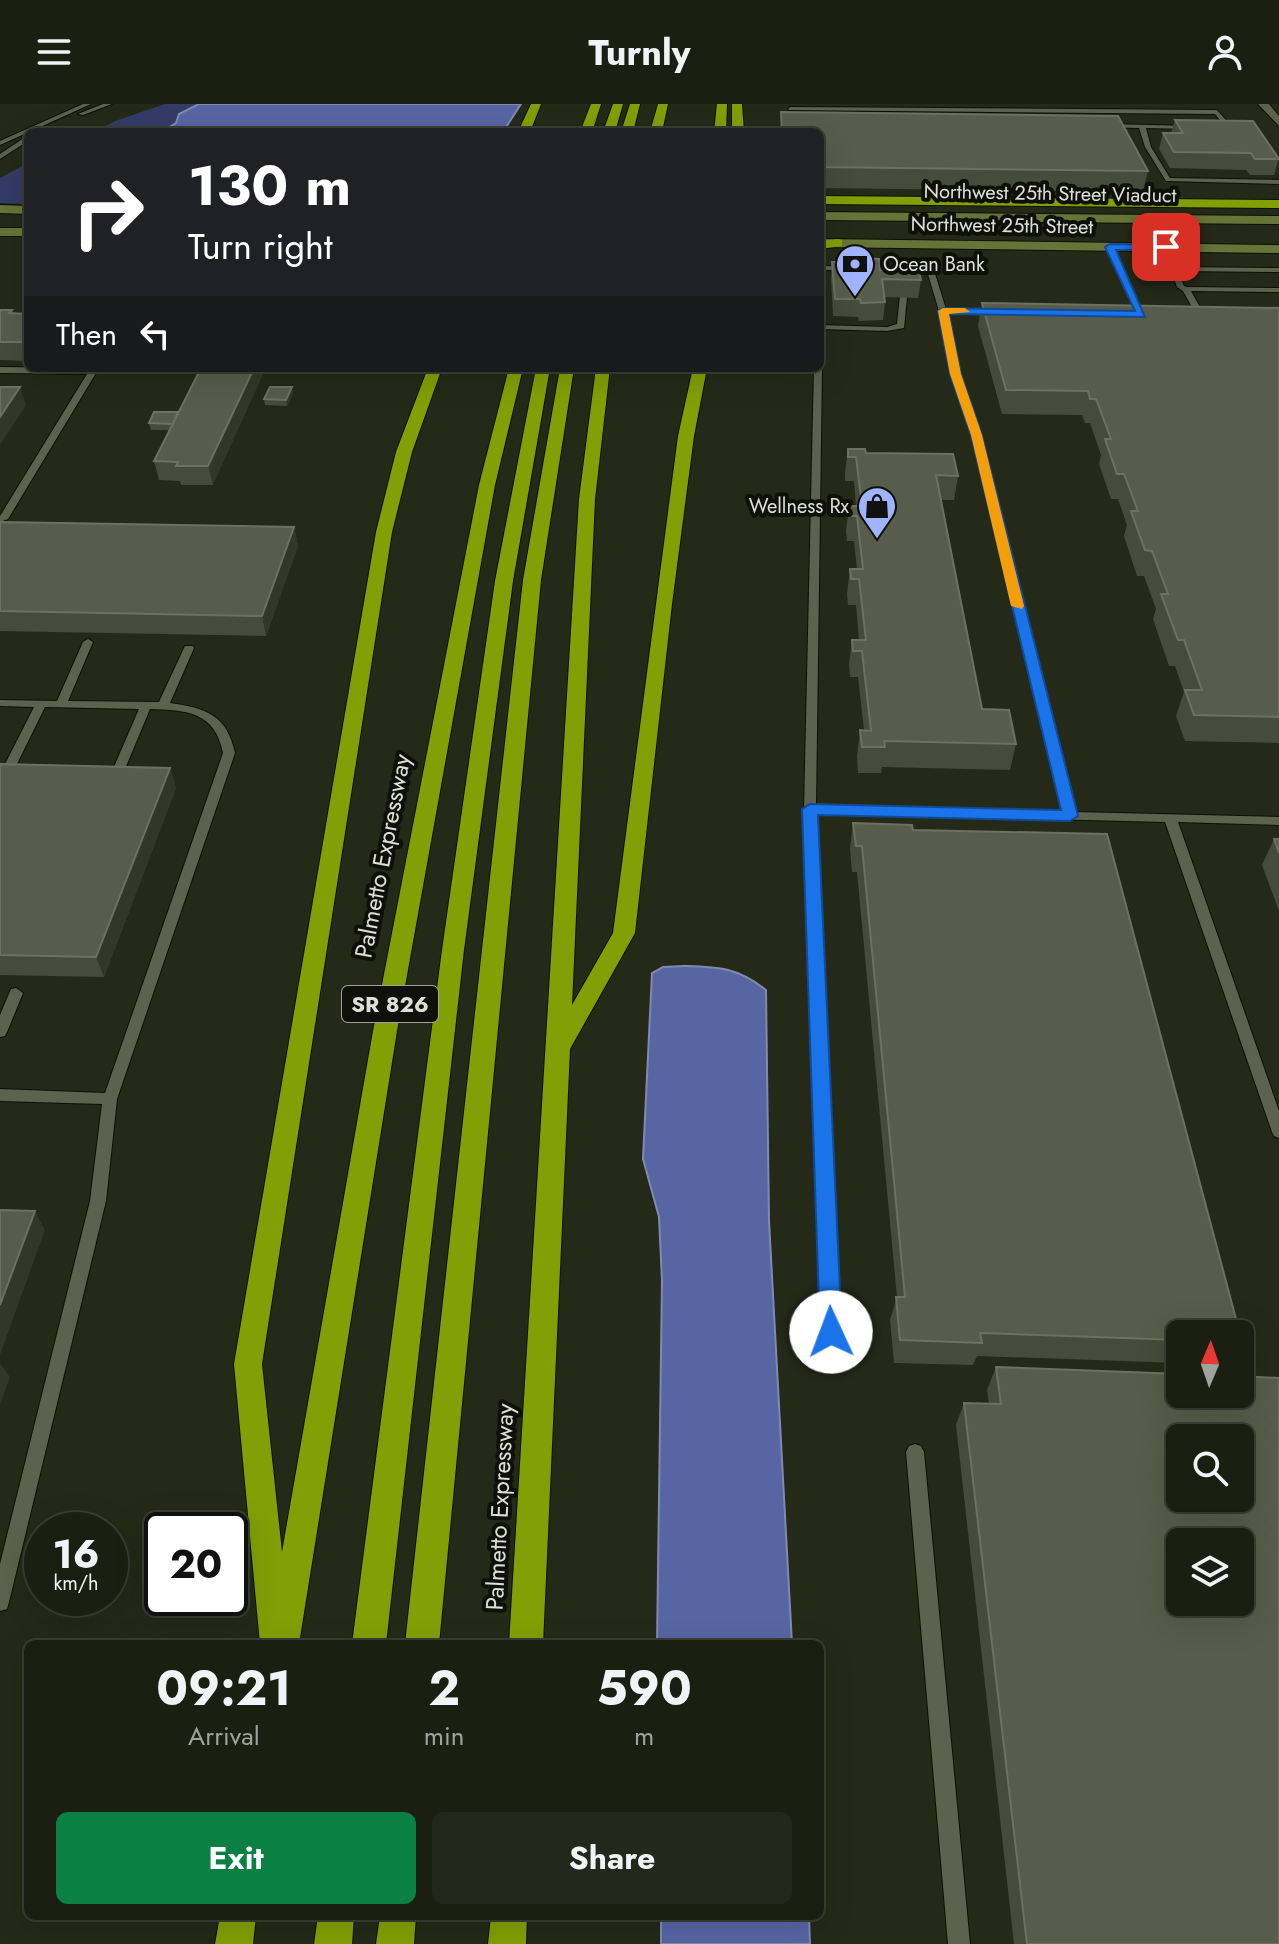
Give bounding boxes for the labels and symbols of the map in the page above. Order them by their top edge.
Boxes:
street label: Northwest 25th Street Viaduct [923,177,1177,210]
street label: Northwest 25th Street [910,209,1094,242]
pin [1132,213,1200,281]
bank icon: Ocean Bank [834,243,876,298]
place label: Ocean Bank [883,250,985,279]
shop icon: Wellness Rx [856,485,898,540]
place label: Wellness Rx [749,492,850,521]
street label: Palmetto Expressway [346,750,420,961]
road number: SR 826 [342,986,438,1022]
position arrow [789,1290,873,1374]
north arrow [1166,1320,1254,1408]
street label: Palmetto Expressway [477,1402,522,1611]
speed limit sign: 20 [144,1512,248,1616]

